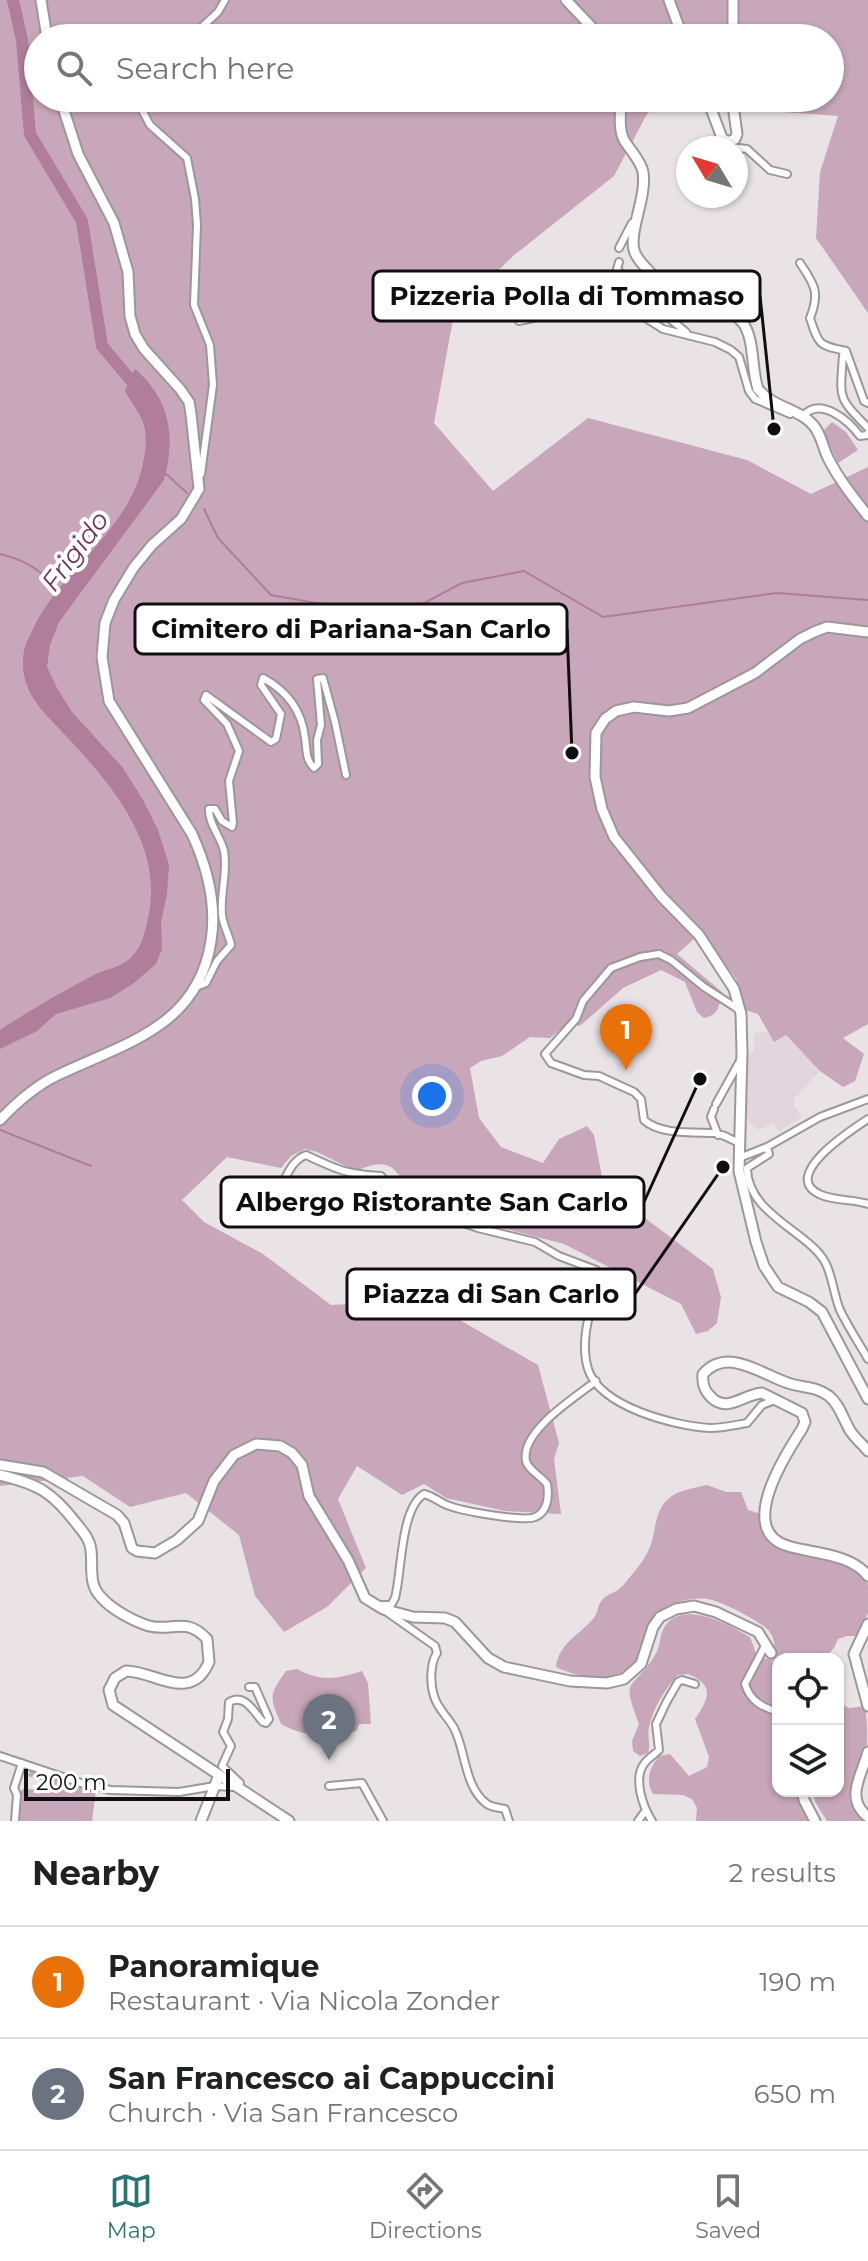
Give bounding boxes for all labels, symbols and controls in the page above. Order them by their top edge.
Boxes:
search box [24,24,844,112]
icon: search [52,46,96,90]
text: Search here [116,50,294,87]
north arrow [676,136,748,208]
callout: Pizzeria Polla di Tommaso [373,271,760,321]
text: Pizzeria Polla di Tommaso [390,280,744,312]
water label: Frigido [34,505,116,597]
callout: Cimitero di Pariana-San Carlo [135,604,567,654]
text: Cimitero di Pariana-San Carlo [151,613,551,645]
pin: 1 [600,1004,652,1070]
your location [412,1076,452,1116]
callout: Albergo Ristorante San Carlo [221,1177,644,1227]
text: Albergo Ristorante San Carlo [235,1186,628,1218]
callout: Piazza di San Carlo [347,1269,635,1319]
text: Piazza di San Carlo [363,1278,619,1310]
map controls [772,1653,844,1797]
button: locate [772,1653,844,1725]
pin: 2 [303,1694,355,1760]
button: layers [772,1725,844,1797]
scale bar [24,1765,230,1801]
text: 200 m [36,1769,107,1796]
text: Nearby [32,1852,159,1894]
text: 2 results [728,1857,836,1889]
text: Panoramique [108,1948,320,1985]
text: 1 [53,1966,63,1998]
text: 190 m [759,1966,836,1998]
text: Restaurant · Via Nicola Zonder [108,1985,500,2017]
text: San Francesco ai Cappuccini [108,2060,555,2097]
text: 2 [50,2078,66,2110]
text: 650 m [754,2078,836,2110]
text: Church · Via San Francesco [108,2097,458,2129]
tab: Map [107,2169,156,2244]
tab: Directions [369,2169,482,2244]
tab: Saved [695,2169,761,2244]

